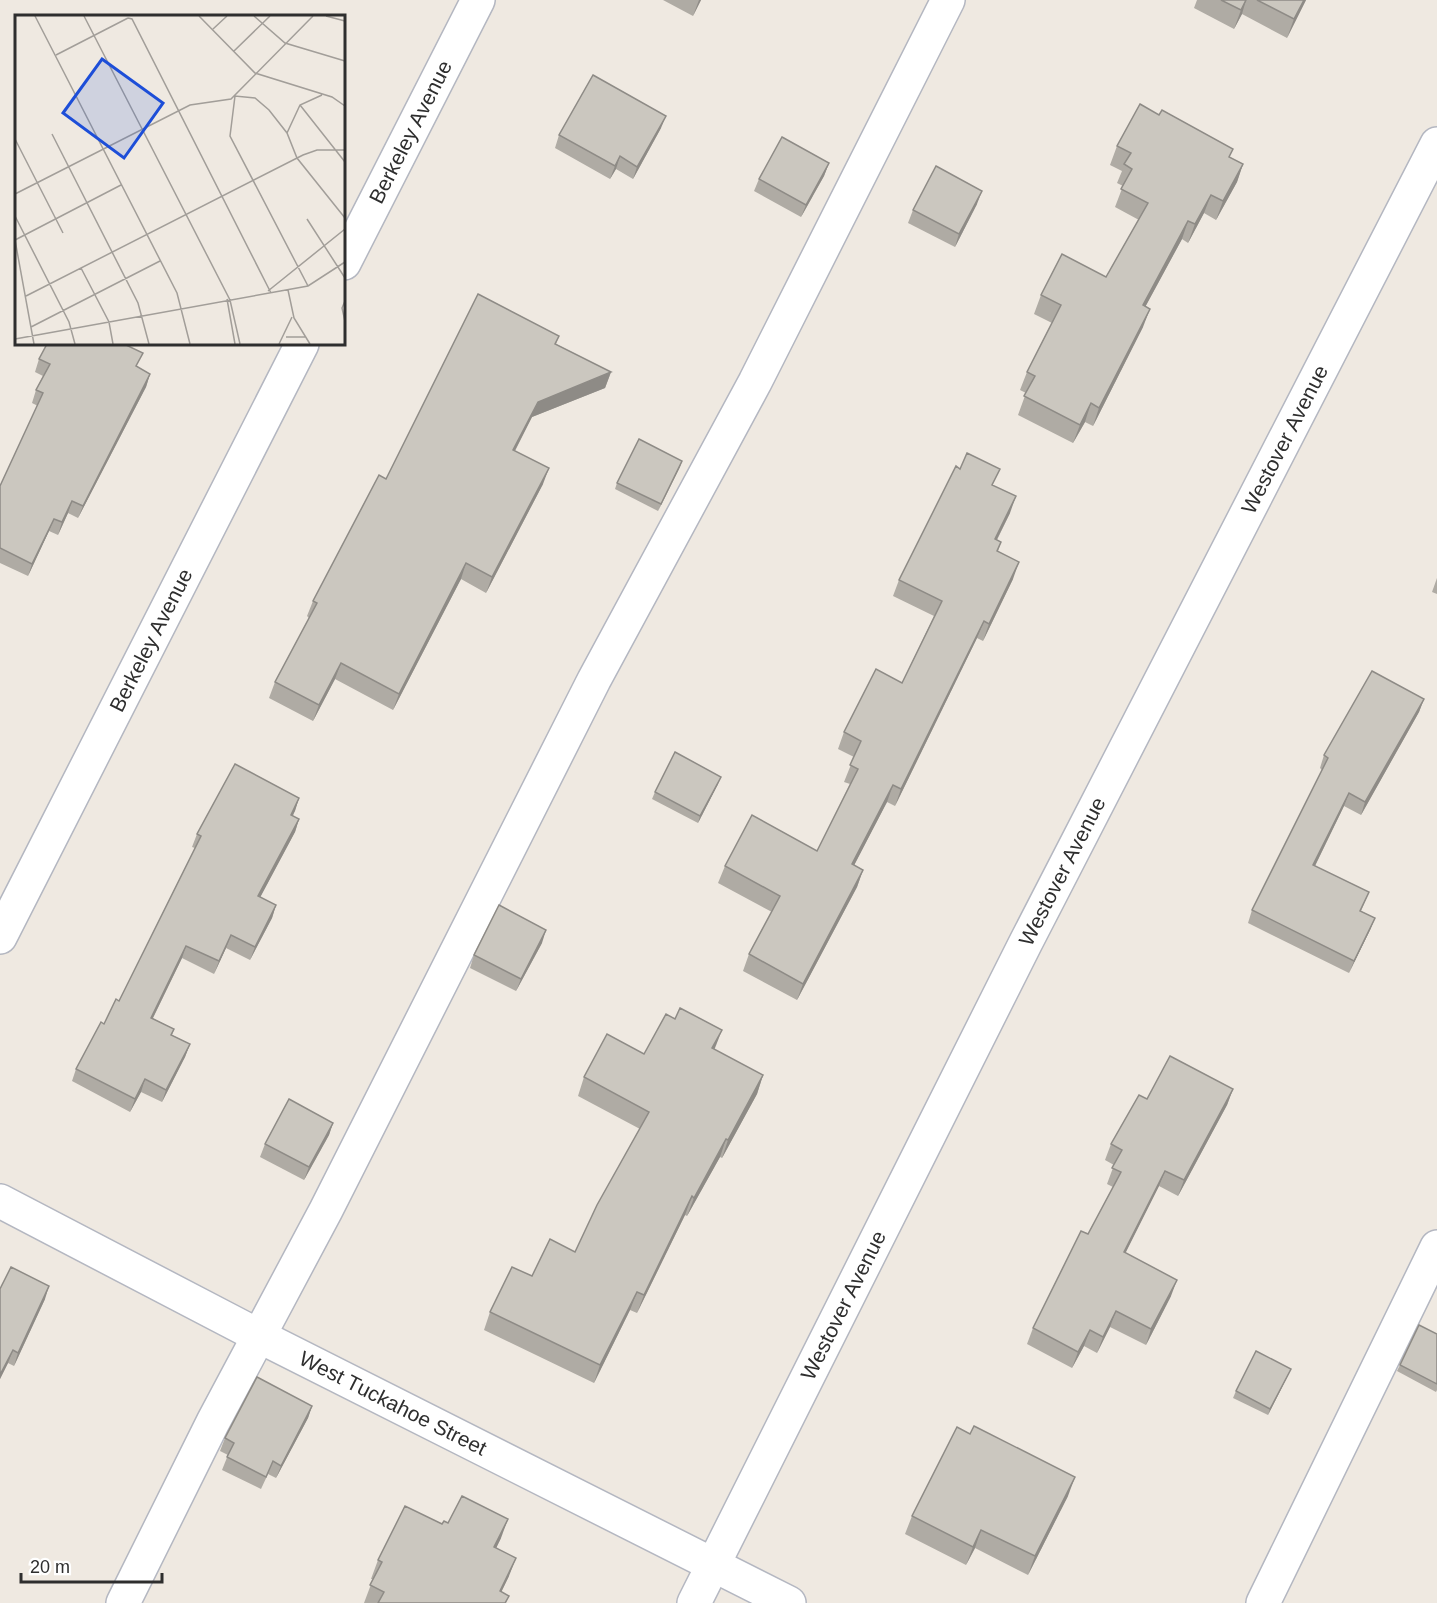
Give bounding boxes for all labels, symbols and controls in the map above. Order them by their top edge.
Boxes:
inset map [15,15,345,345]
street label: Berkeley Avenue [364,56,456,207]
street label: Westover Avenue [1237,361,1332,517]
street label: Berkeley Avenue [105,565,197,715]
street label: Westover Avenue [1014,793,1110,949]
street label: Westover Avenue [796,1227,890,1384]
street label: West Tuckahoe Street [296,1346,491,1460]
scale bar [21,1546,162,1584]
text: 20 m [30,1557,70,1577]

